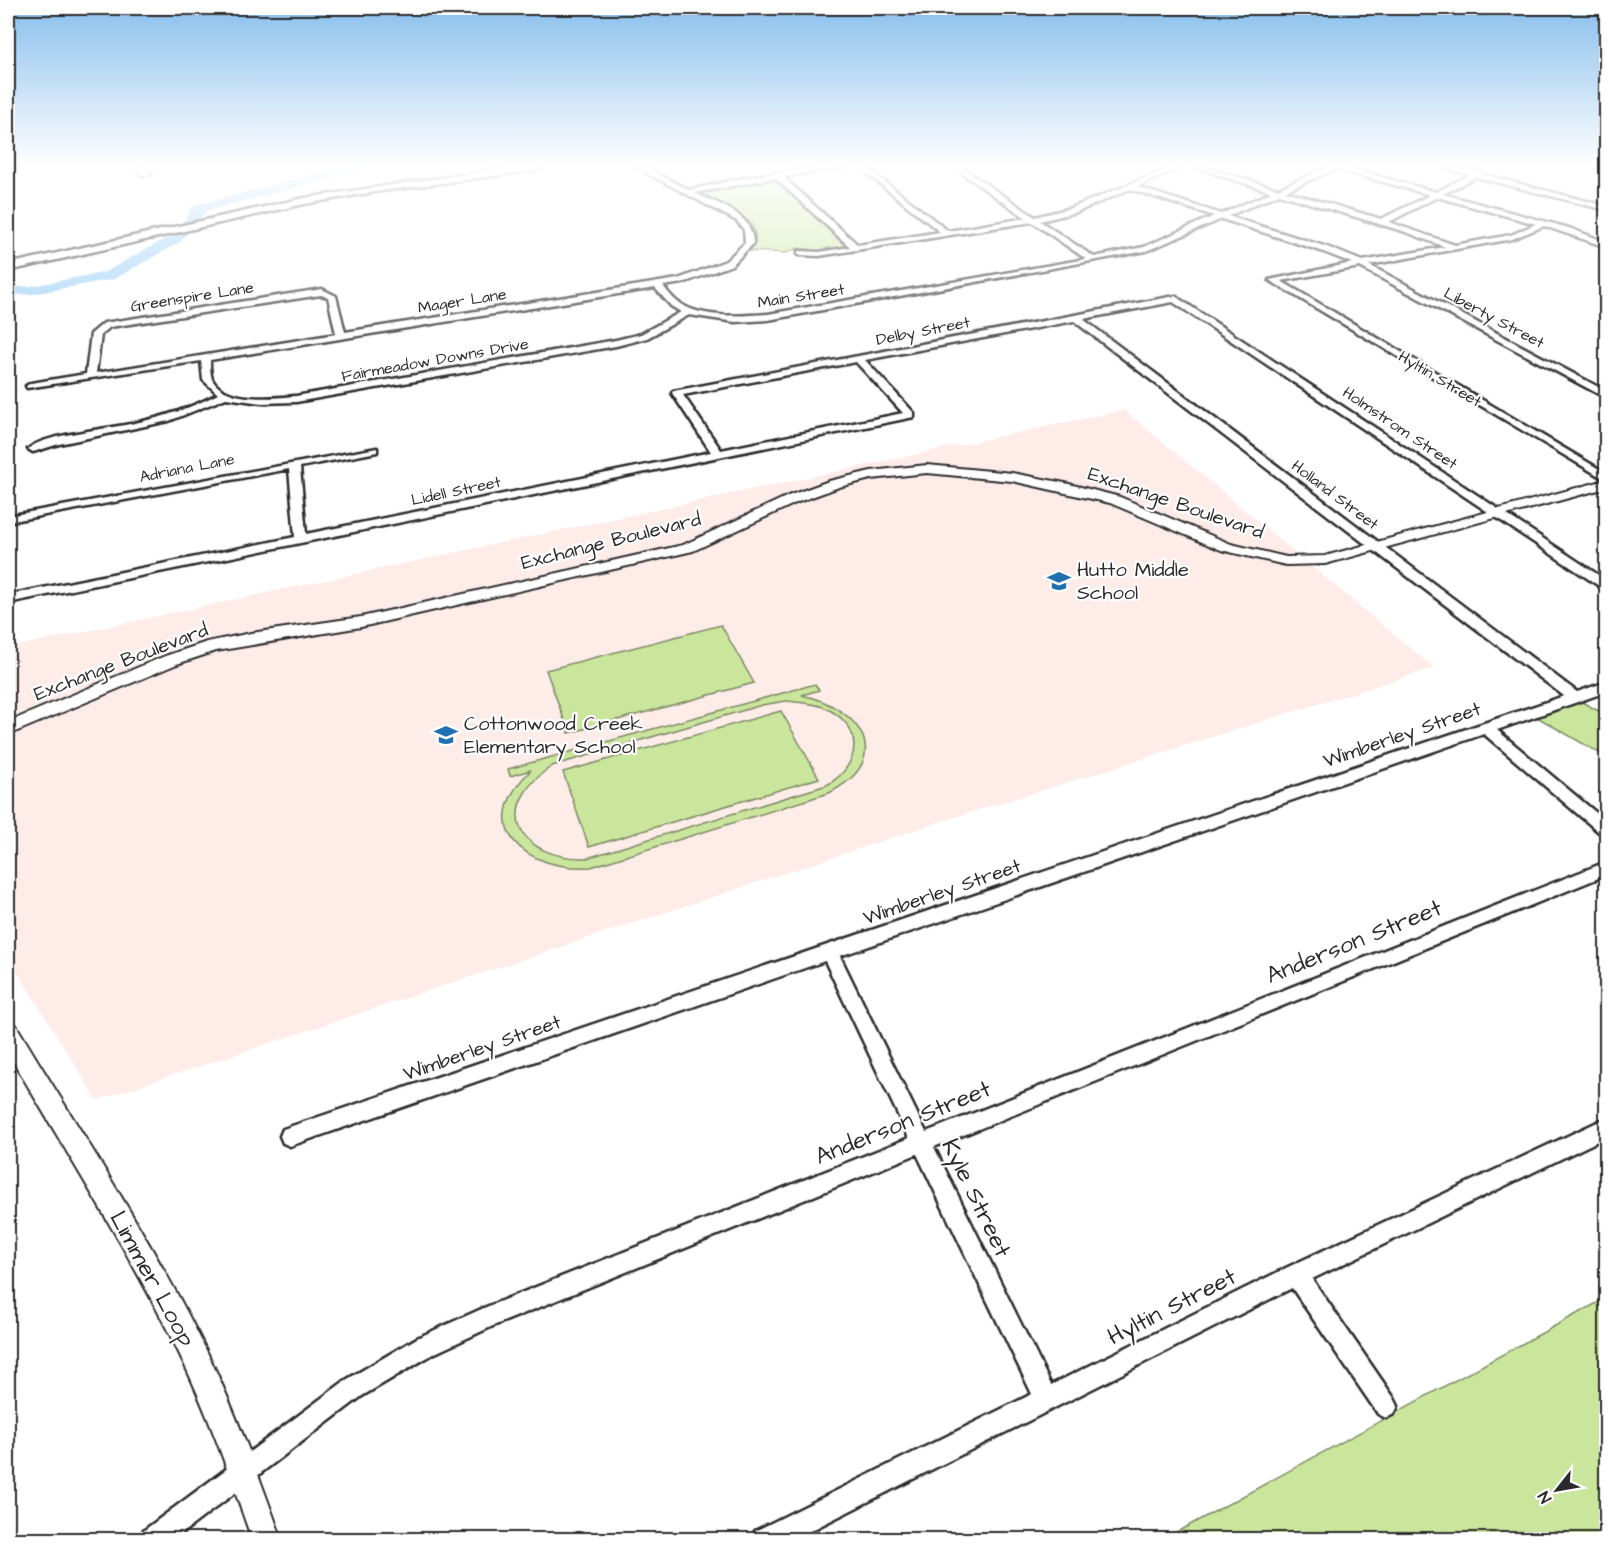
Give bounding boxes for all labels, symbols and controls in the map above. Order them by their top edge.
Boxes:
street label: Greenspire Lane [129,276,255,318]
street label: Main Street [756,278,846,314]
street label: Liberty Street [1439,282,1549,355]
street label: Mager Lane [416,283,508,320]
street label: Delby Street [874,311,972,352]
street label: Fairmeadow Downs Drive [340,333,531,387]
street label: Hyltin Street [1394,345,1486,414]
street label: Holmstrom Street [1338,381,1462,475]
street label: Adriana Lane [138,448,237,488]
street label: Holland Street [1287,455,1384,535]
street label: Exchange Boulevard [1084,460,1268,547]
street label: Lidell Street [409,471,503,511]
street label: Exchange Boulevard [518,505,704,578]
place label: Hutto Middle School [1077,556,1189,607]
school or university icon: Hutto Middle School [1046,568,1072,594]
street label: Exchange Boulevard [30,616,213,709]
street label: Wimberley Street [1319,695,1485,776]
place label: Cottonwood Creek Elementary School [464,710,643,762]
school or university icon: Cottonwood Creek Elementary School [433,722,459,748]
street label: Wimberley Street [859,852,1025,933]
street label: Anderson Street [1261,891,1447,993]
street label: Wimberley Street [399,1008,565,1089]
street label: Anderson Street [810,1072,996,1174]
street label: Kyle Street [932,1133,1019,1264]
street label: Limmer Loop [101,1205,203,1353]
street label: Hyltin Street [1102,1260,1243,1355]
north arrow [1527,1460,1587,1520]
text: N [1533,1487,1557,1507]

